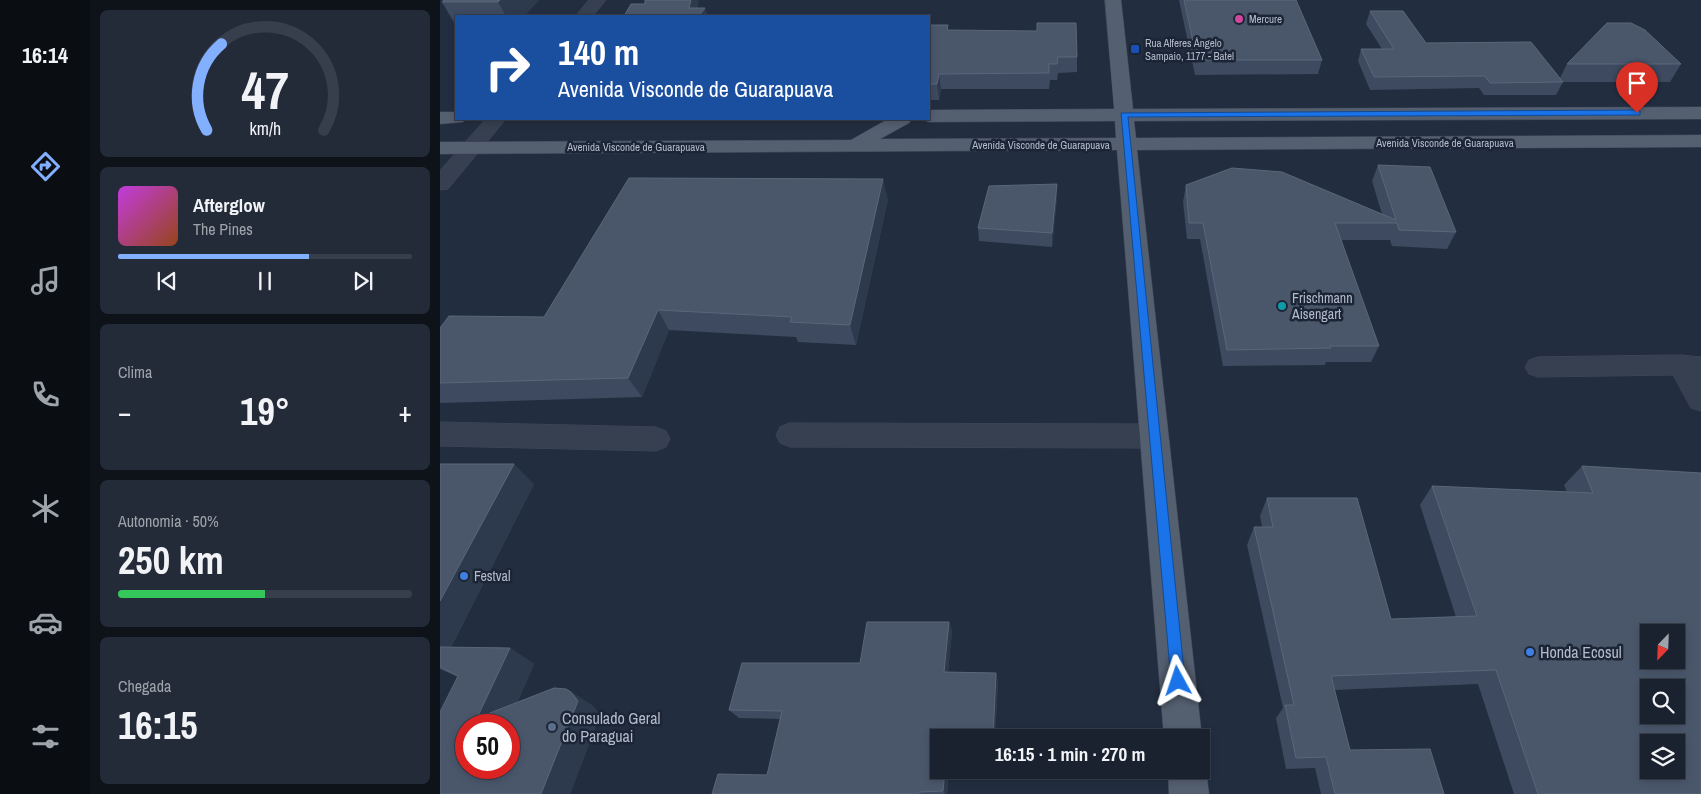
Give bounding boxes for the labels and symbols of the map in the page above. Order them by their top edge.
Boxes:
place label: Mercure [1249,12,1282,26]
marker: Mercure [1233,13,1245,25]
place label: Rua Alferes Ângelo Sampaio, 1177 - Batel [1145,36,1234,63]
marker: Rua Alferes Ângelo Sampaio, 1177 - Batel [1129,43,1141,55]
pin [1616,62,1658,113]
street label: Avenida Visconde de Guarapuava [1375,136,1514,150]
street label: Avenida Visconde de Guarapuava [971,138,1110,152]
street label: Avenida Visconde de Guarapuava [566,140,705,154]
place label: Frischmann Aisengart [1291,289,1353,323]
marker: Frischmann Aisengart [1276,300,1288,312]
place label: Festval [474,567,510,585]
marker: Festval [458,570,470,582]
north arrow [1640,624,1685,669]
place label: Honda Ecosul [1540,641,1622,663]
marker: Honda Ecosul [1524,646,1536,658]
position arrow [1151,654,1203,706]
place label: Consulado Geral do Paraguai [562,707,661,747]
speed limit sign: 50 [455,714,520,779]
marker: Consulado Geral do Paraguai [546,721,558,733]

